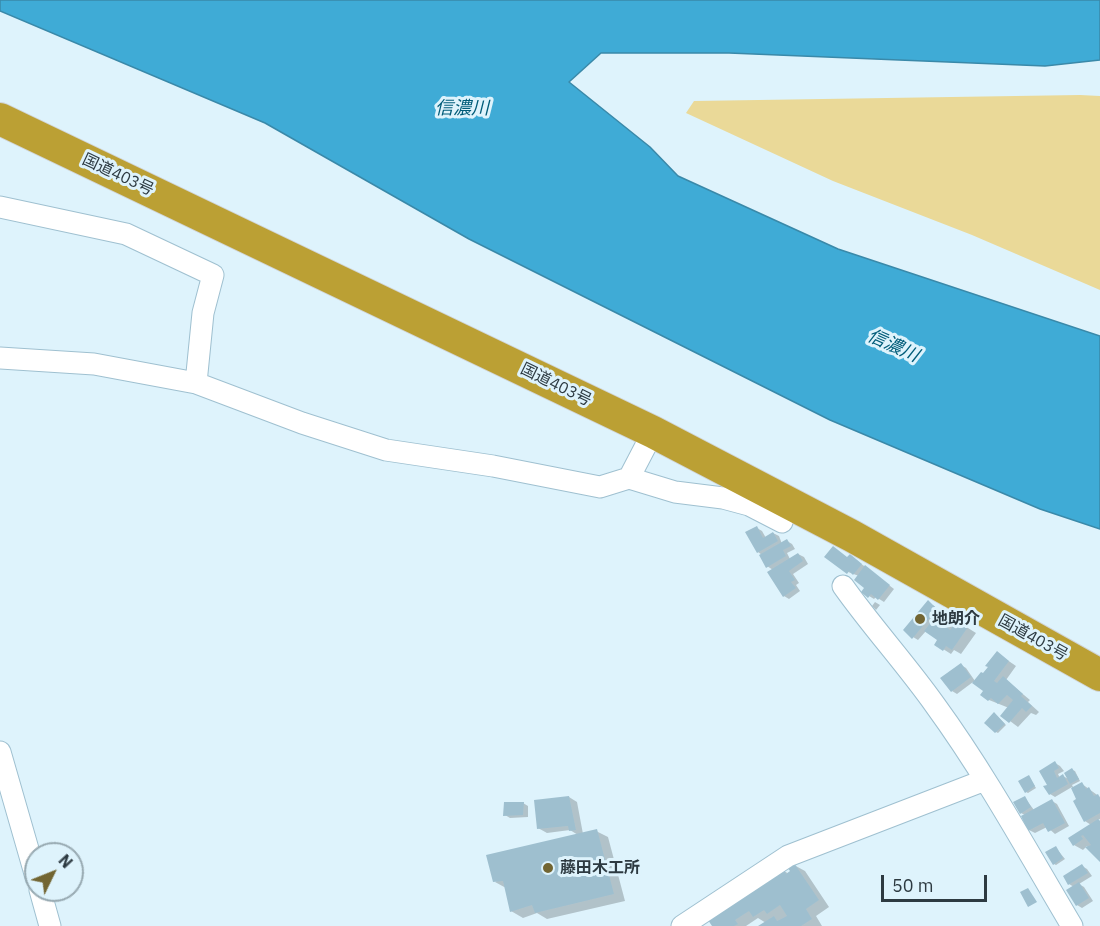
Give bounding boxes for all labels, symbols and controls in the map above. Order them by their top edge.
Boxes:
water label: 信濃川 [435,98,489,120]
street label: 国道403号 [79,150,157,200]
water label: 信濃川 [864,325,922,367]
street label: 国道403号 [517,360,595,410]
place label: 地朗介 [932,609,980,629]
street label: 国道403号 [995,611,1071,665]
marker: 地朗介 [913,612,927,626]
north arrow [24,842,84,902]
text: N [54,850,77,872]
place label: 藤田木工所 [560,858,640,878]
marker: 藤田木工所 [541,861,555,875]
scale bar [884,863,990,901]
text: 50 m [892,874,934,897]

